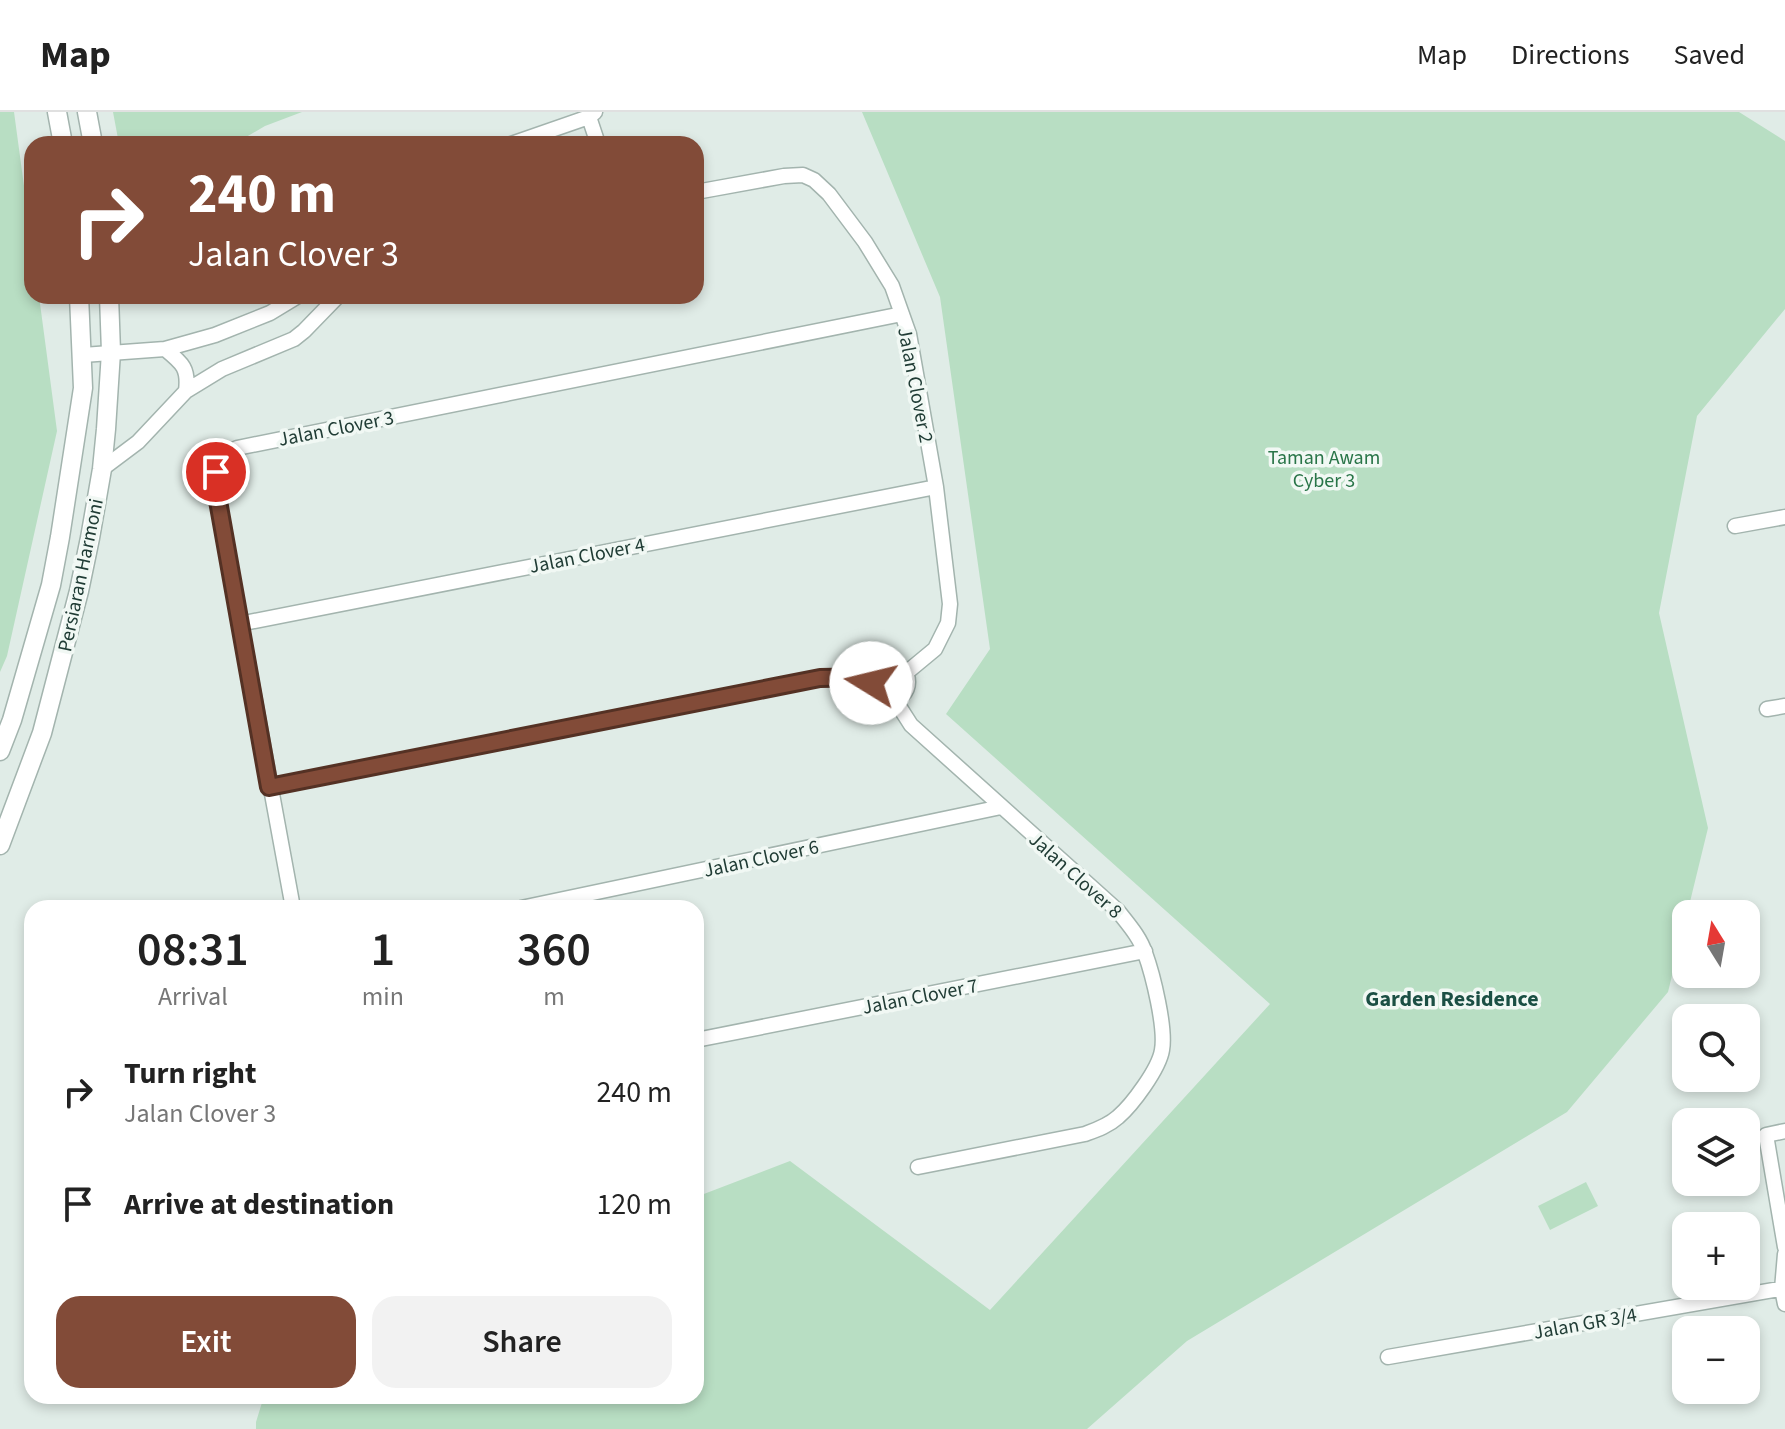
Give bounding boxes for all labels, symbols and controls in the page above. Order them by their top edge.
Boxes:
text: Map [40,28,111,82]
text: Map [1417,35,1467,75]
text: Directions [1511,35,1630,75]
text: Saved [1674,35,1745,75]
text: 240 m [188,155,336,234]
icon: right [56,168,160,272]
text: Jalan Clover 3 [188,229,399,280]
street label: Jalan Clover 2 [890,325,940,445]
street label: Jalan Clover 3 [276,404,396,454]
pin [182,438,250,506]
park label: Taman Awam Cyber 3 [1268,444,1380,495]
icon: arrive [194,450,238,494]
street label: Persiaran Harmoni [51,496,111,654]
street label: Jalan Clover 4 [527,531,647,581]
position arrow [829,641,913,725]
street label: Jalan Clover 8 [1022,826,1128,925]
street label: Jalan Clover 6 [701,833,821,885]
north arrow [1672,900,1760,988]
map controls [1672,900,1760,1404]
text: 08:31 [137,916,249,984]
text: 1 [371,916,395,984]
text: 360 [517,916,591,984]
street label: Jalan Clover 7 [860,972,980,1022]
text: Arrival [158,978,228,1015]
text: min [362,978,404,1015]
text: m [543,978,565,1015]
district label: Garden Residence [1365,983,1539,1015]
button: search [1672,1004,1760,1092]
text: Turn right [124,1052,256,1095]
icon: right [56,1070,100,1114]
text: 240 m [596,1071,672,1114]
text: Jalan Clover 3 [124,1095,276,1132]
button: layers [1672,1108,1760,1196]
icon: arrive [56,1182,100,1226]
text: Arrive at destination [124,1183,394,1226]
text: 120 m [596,1183,672,1226]
button: + [1672,1212,1760,1300]
button: Exit [56,1296,356,1388]
button: Share [372,1296,672,1388]
street label: Jalan GR 3/4 [1531,1301,1639,1347]
button: − [1672,1316,1760,1404]

